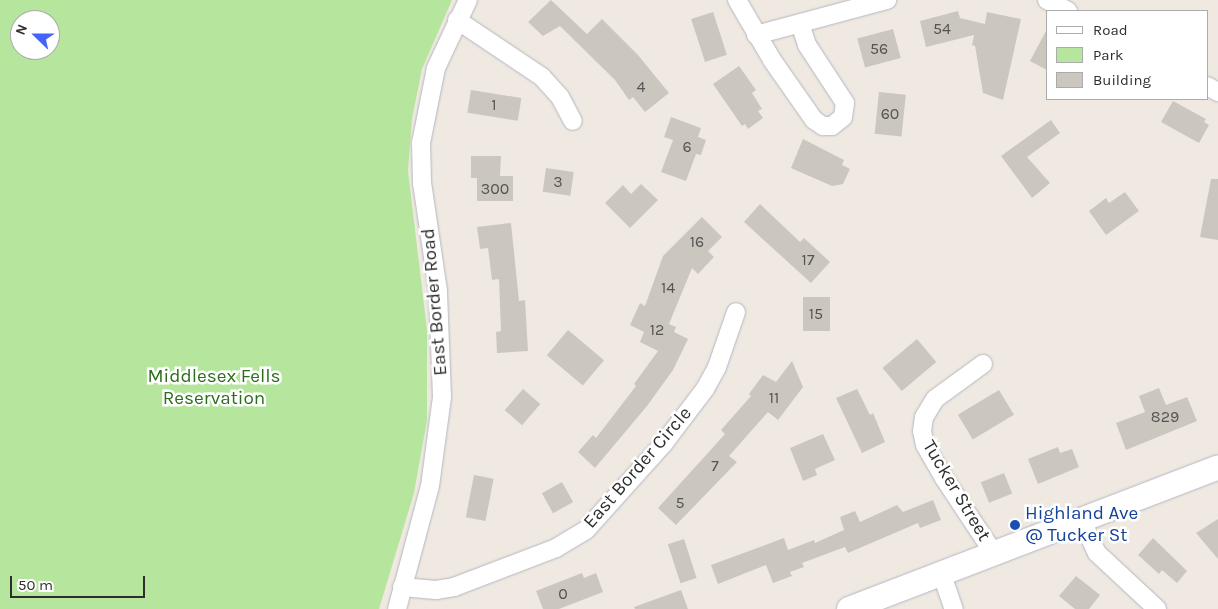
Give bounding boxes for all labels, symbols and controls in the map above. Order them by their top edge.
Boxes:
north arrow [10,10,60,60]
legend [1046,10,1208,100]
house number: 54 [933,19,951,39]
text: Road [1093,21,1128,39]
text: N [12,22,31,37]
house number: 56 [870,39,888,59]
text: Park [1093,46,1123,64]
text: Building [1093,71,1151,89]
house number: 4 [637,77,645,97]
house number: 1 [491,95,497,115]
house number: 60 [881,104,899,124]
house number: 6 [682,137,692,157]
house number: 3 [553,172,563,192]
house number: 300 [481,179,509,199]
street label: East Border Road [417,227,453,377]
house number: 16 [690,232,704,252]
house number: 17 [802,250,814,270]
house number: 14 [661,278,675,298]
house number: 15 [809,304,823,324]
house number: 12 [650,320,664,340]
park label: Middlesex Fells Reservation [147,366,281,410]
house number: 11 [769,388,779,408]
street label: East Border Circle [579,403,697,533]
house number: 829 [1151,407,1179,427]
street label: Tucker Street [917,436,995,546]
house number: 7 [711,456,719,476]
house number: 5 [675,493,685,513]
place label: Highland Ave @ Tucker St [1025,503,1138,547]
marker: Highland Ave @ Tucker St [1009,519,1021,531]
scale bar [12,566,148,598]
text: 50 m [18,576,53,594]
house number: 0 [558,584,568,604]

